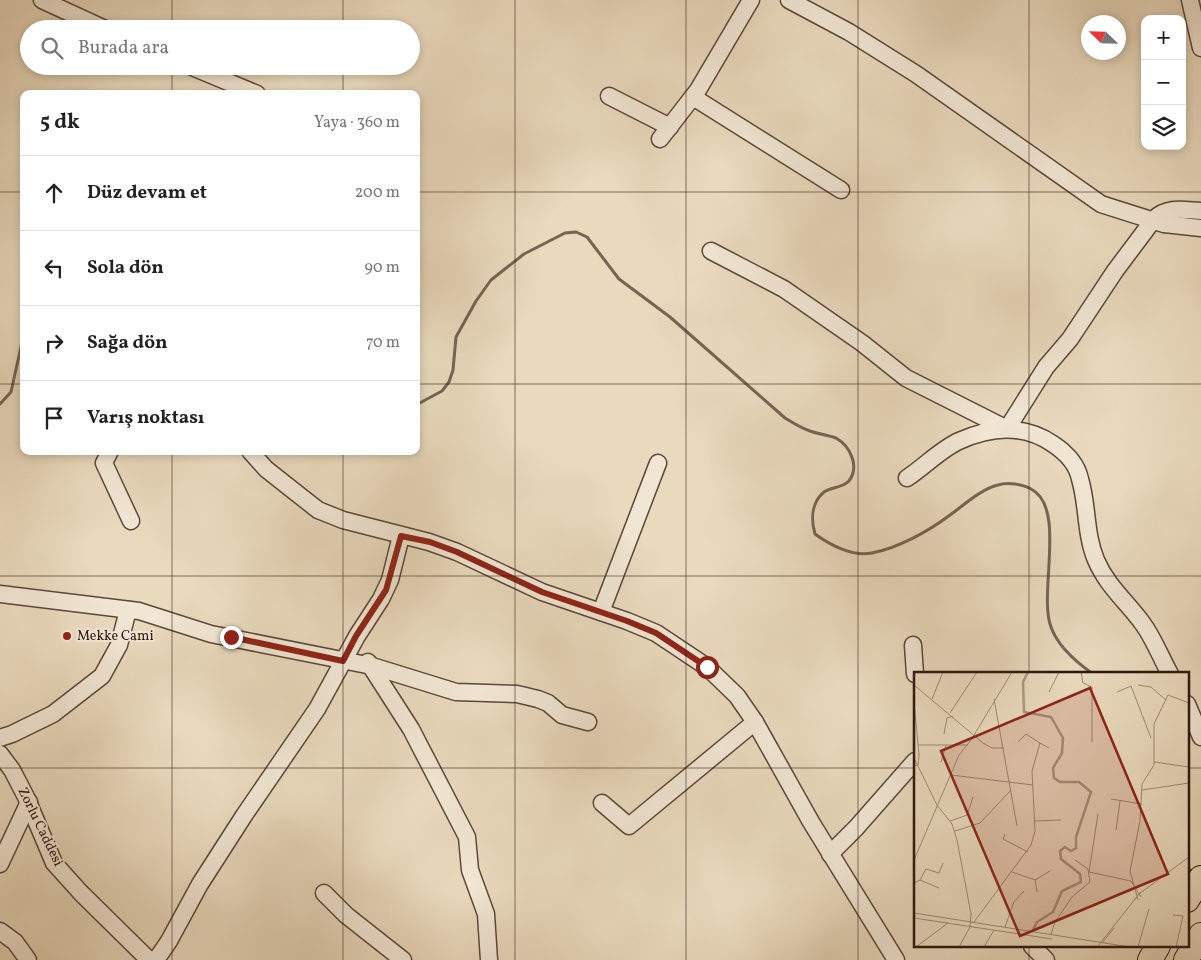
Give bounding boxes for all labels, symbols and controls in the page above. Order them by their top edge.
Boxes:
north arrow [1081,15,1126,60]
map controls [1141,15,1186,150]
button: + [1141,15,1186,60]
search box [20,20,420,75]
icon: search [38,34,66,62]
text: Burada ara [78,35,169,61]
button: − [1141,60,1186,105]
button: layers [1141,105,1186,150]
text: 5 dk [40,108,80,137]
text: Yaya · 360 m [314,112,400,134]
icon: ahead [40,179,68,207]
text: Düz devam et [87,180,207,206]
text: 200 m [355,182,400,204]
icon: left [40,254,68,282]
text: Sola dön [87,255,164,281]
text: 90 m [364,257,400,279]
icon: right [40,329,68,357]
text: Sağa dön [87,330,167,356]
text: 70 m [366,332,400,354]
icon: arrive [40,404,68,432]
text: Varış noktası [87,405,204,431]
route end [220,626,243,649]
place label: Mekke Cami [77,627,154,646]
marker: Mekke Cami [61,630,73,642]
route start [696,656,719,679]
inset map [914,672,1188,948]
street label: Zorlu Caddesi [13,784,67,870]

